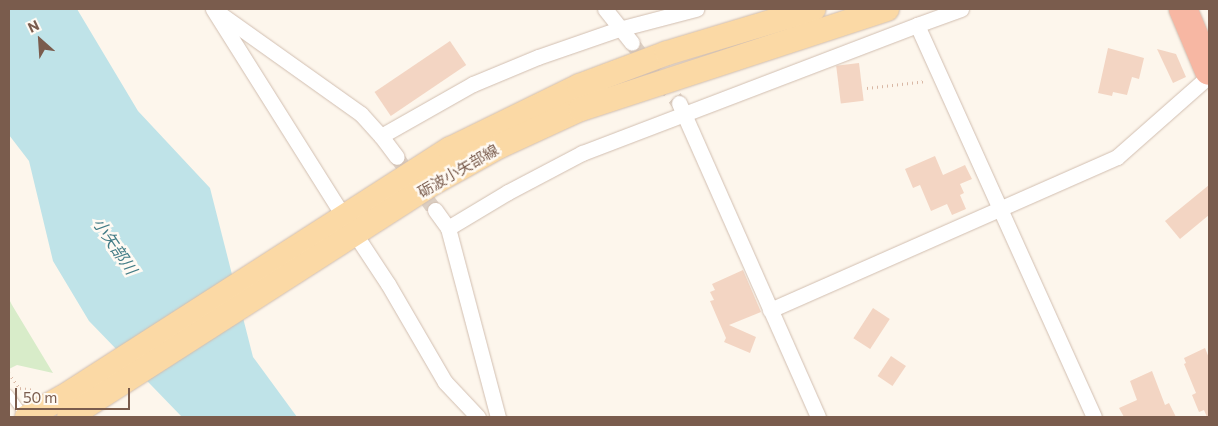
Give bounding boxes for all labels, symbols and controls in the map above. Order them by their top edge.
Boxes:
north arrow [15,15,65,65]
text: N [25,16,42,36]
street label: 砺波小矢部線 [415,141,501,201]
water label: 小矢部川 [89,214,141,278]
scale bar [18,378,132,410]
text: 50 m [23,388,57,406]

